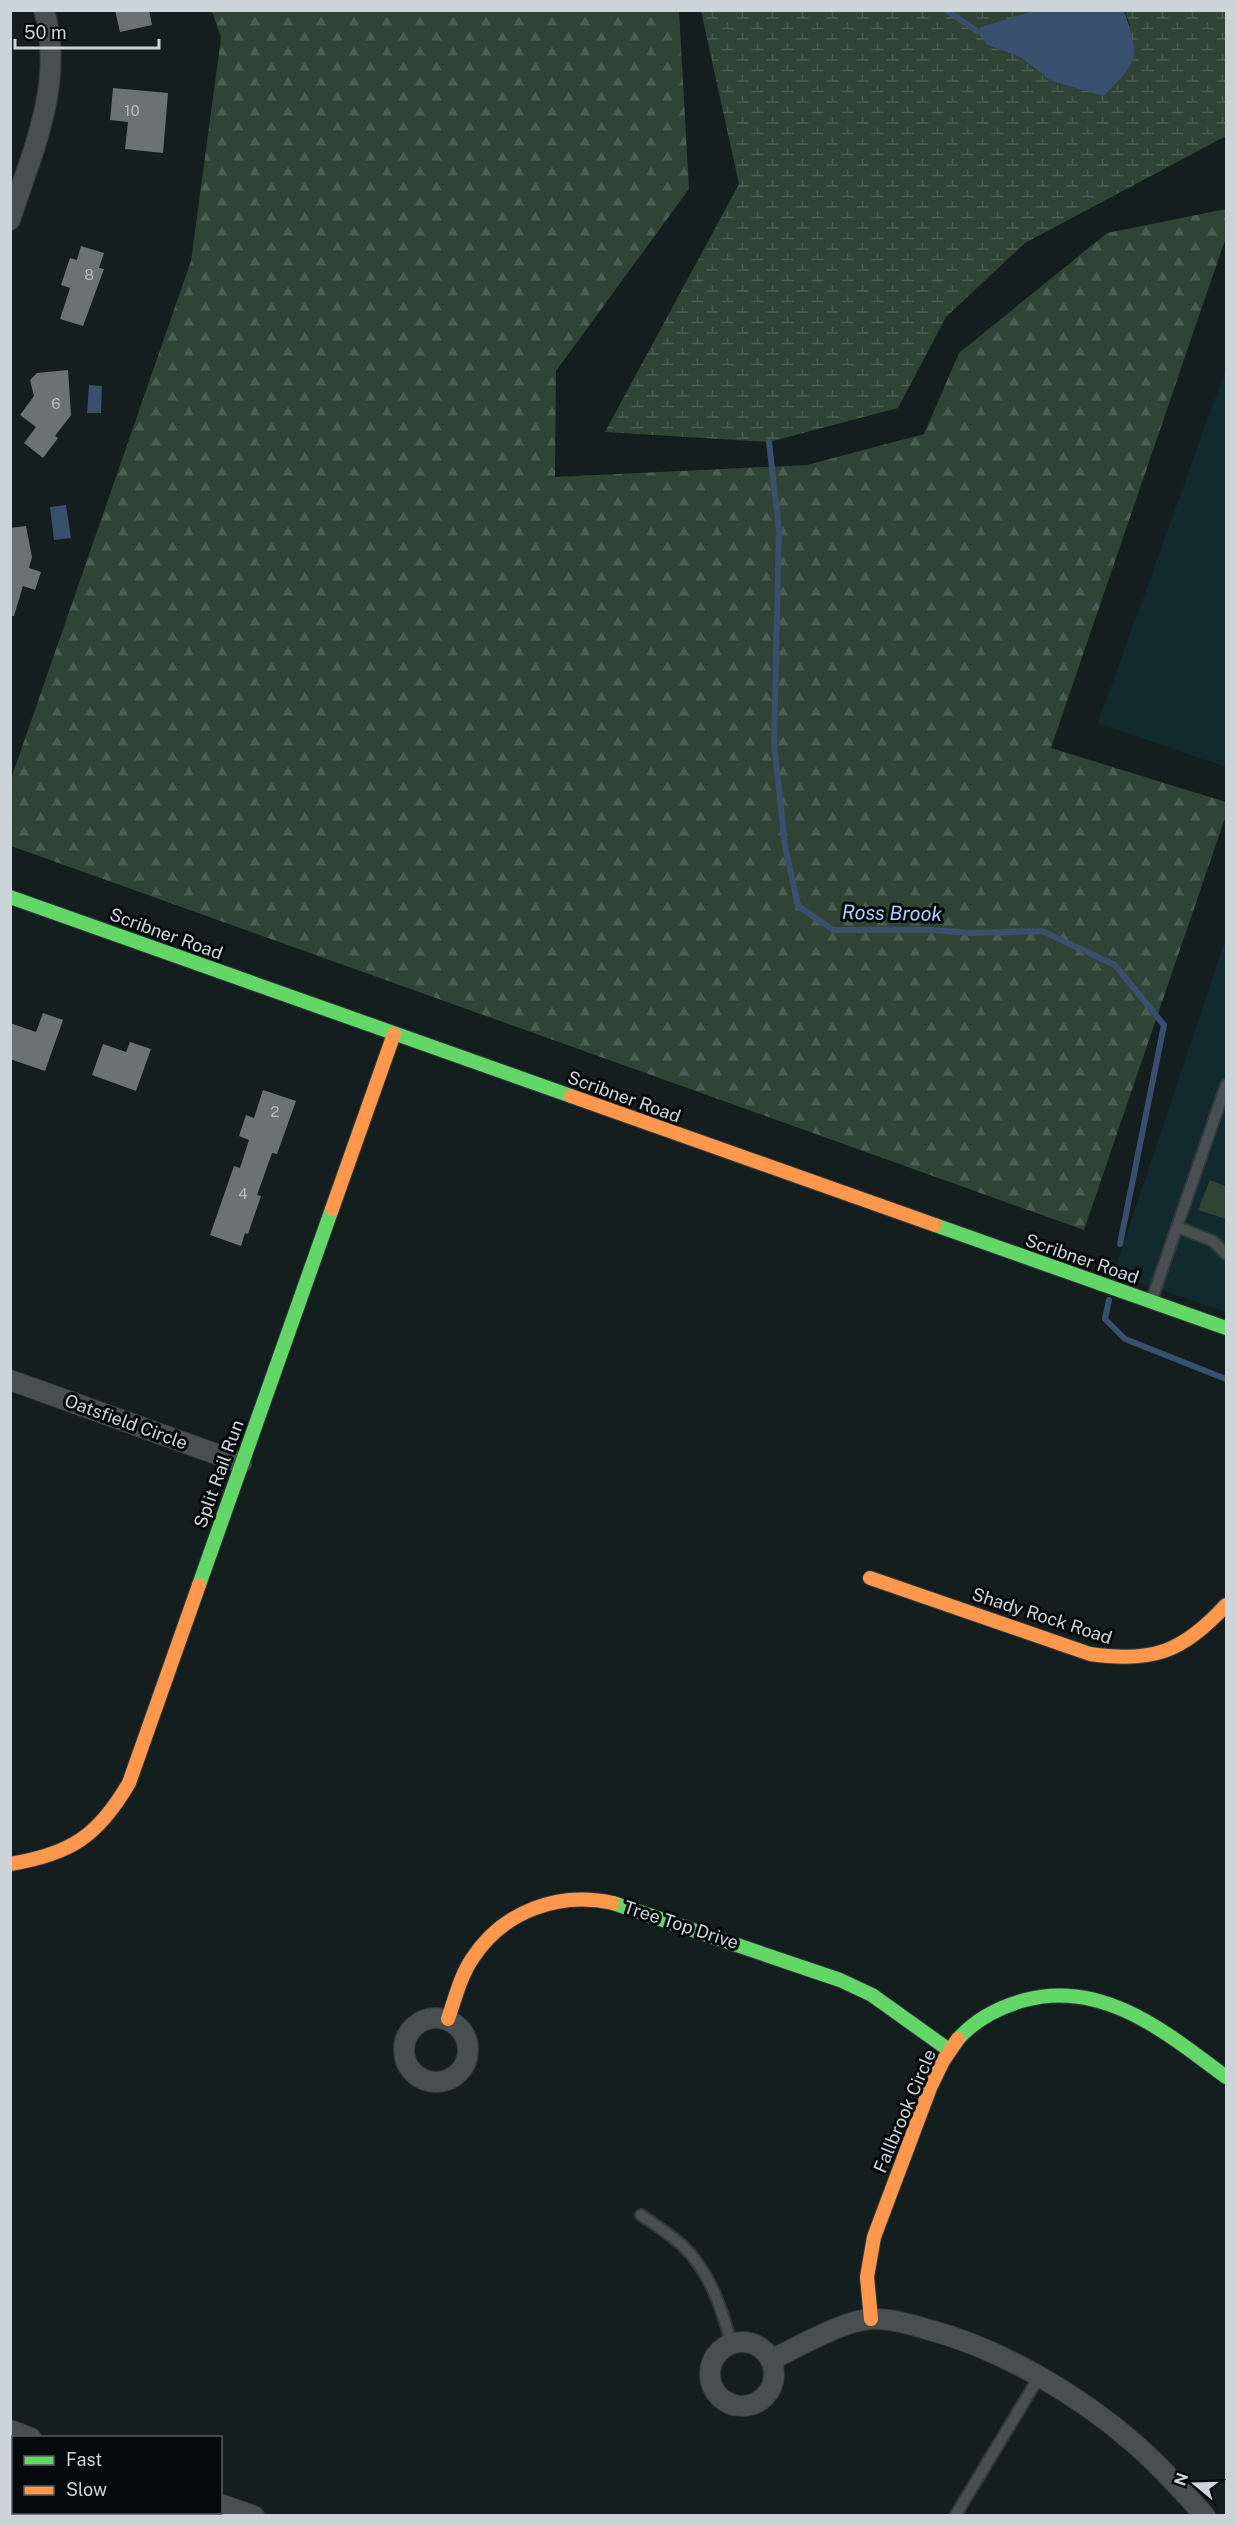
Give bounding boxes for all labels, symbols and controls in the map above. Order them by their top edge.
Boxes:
scale bar [15,12,159,50]
text: 50 m [24,22,67,43]
house number: 10 [124,102,140,119]
house number: 8 [84,266,94,283]
house number: 6 [51,395,61,412]
water label: Ross Brook [842,900,943,926]
street label: Scribner Road [107,903,226,964]
street label: Scribner Road [565,1066,684,1127]
house number: 2 [271,1103,280,1120]
house number: 4 [238,1185,248,1202]
street label: Scribner Road [1023,1229,1142,1288]
street label: Oatsfield Circle [62,1390,190,1453]
street label: Split Rail Run [189,1417,248,1531]
street label: Shady Rock Road [970,1583,1115,1648]
street label: Tree Top Drive [621,1896,741,1953]
street label: Fallbrook Circle [869,2046,940,2176]
legend [12,2436,222,2514]
text: Fast [66,2449,102,2470]
north arrow [1165,2454,1225,2514]
text: N [1170,2470,1192,2488]
text: Slow [66,2479,107,2500]

